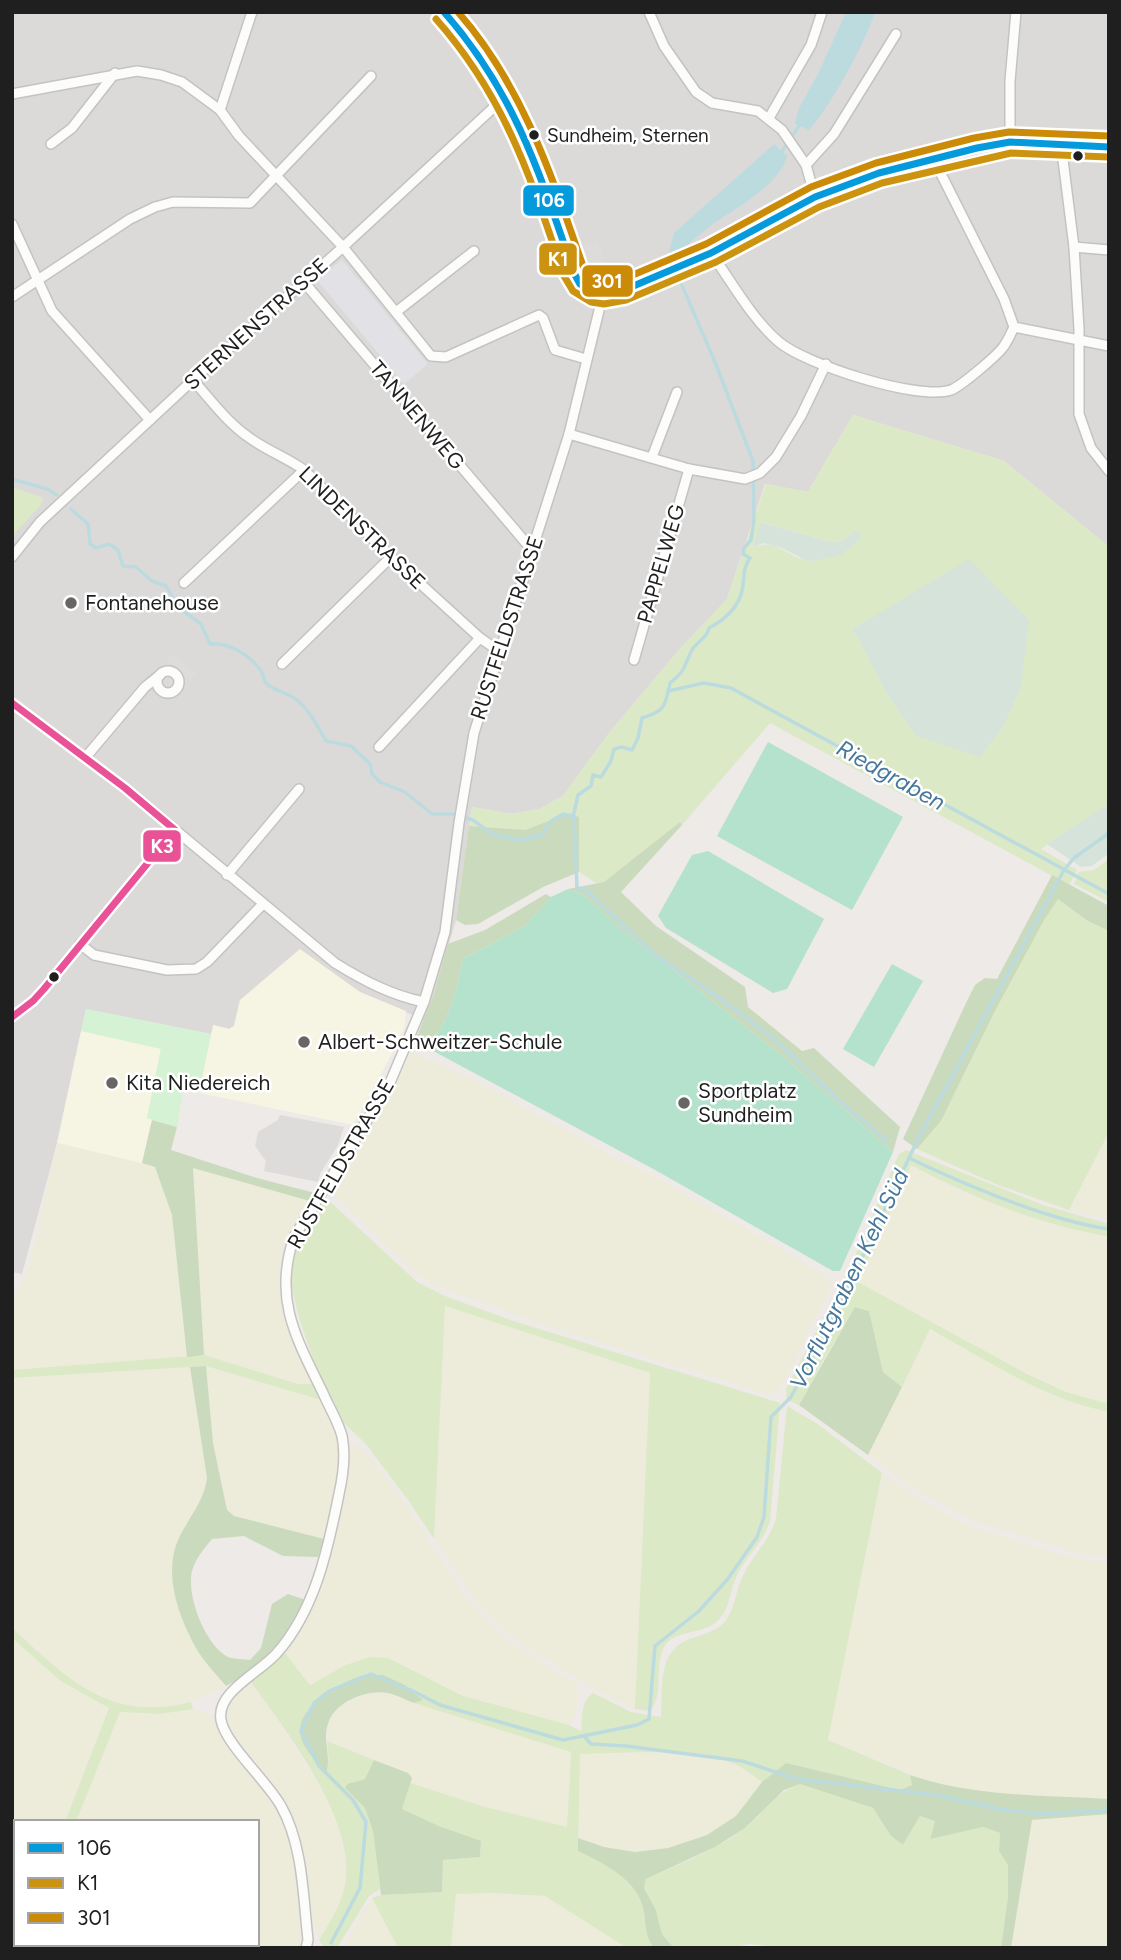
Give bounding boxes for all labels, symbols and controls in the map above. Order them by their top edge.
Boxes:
place label: Sundheim, Sternen [547,124,709,147]
marker: Sundheim, Sternen [527,128,541,142]
unlabelled marker [1071,149,1085,163]
line badge: 106 [522,184,575,217]
text: 106 [533,189,565,212]
line badge: K1 [538,242,578,276]
text: K1 [548,248,568,271]
street label: STERNENSTRASSE [179,252,333,395]
line badge: 301 [581,264,634,298]
text: 301 [592,270,622,293]
street label: TANNENWEG [365,355,470,474]
street label: LINDENSTRASSE [294,461,431,594]
street label: PAPPELWEG [632,501,689,626]
street label: RUSTFELDSTRASSE [465,533,548,723]
place label: Fontanehouse [85,590,219,615]
marker: Fontanehouse [63,595,79,611]
water label: Riedgraben [832,734,950,816]
line badge: K3 [142,829,182,863]
text: K3 [150,835,174,858]
unlabelled marker [47,970,61,984]
place label: Albert-Schweitzer-Schule [318,1029,562,1054]
marker: Albert-Schweitzer-Schule [296,1034,312,1050]
place label: Kita Niedereich [126,1070,270,1095]
street label: RUSTFELDSTRASSE [282,1074,399,1253]
marker: Kita Niedereich [104,1075,120,1091]
place label: Sportplatz Sundheim [698,1078,797,1127]
marker: Sportplatz Sundheim [676,1095,692,1111]
water label: Vorflutgraben Kehl Süd [784,1164,915,1394]
legend [14,1820,259,1946]
text: 106 [77,1835,111,1860]
text: K1 [77,1870,98,1895]
text: 301 [77,1905,111,1930]

